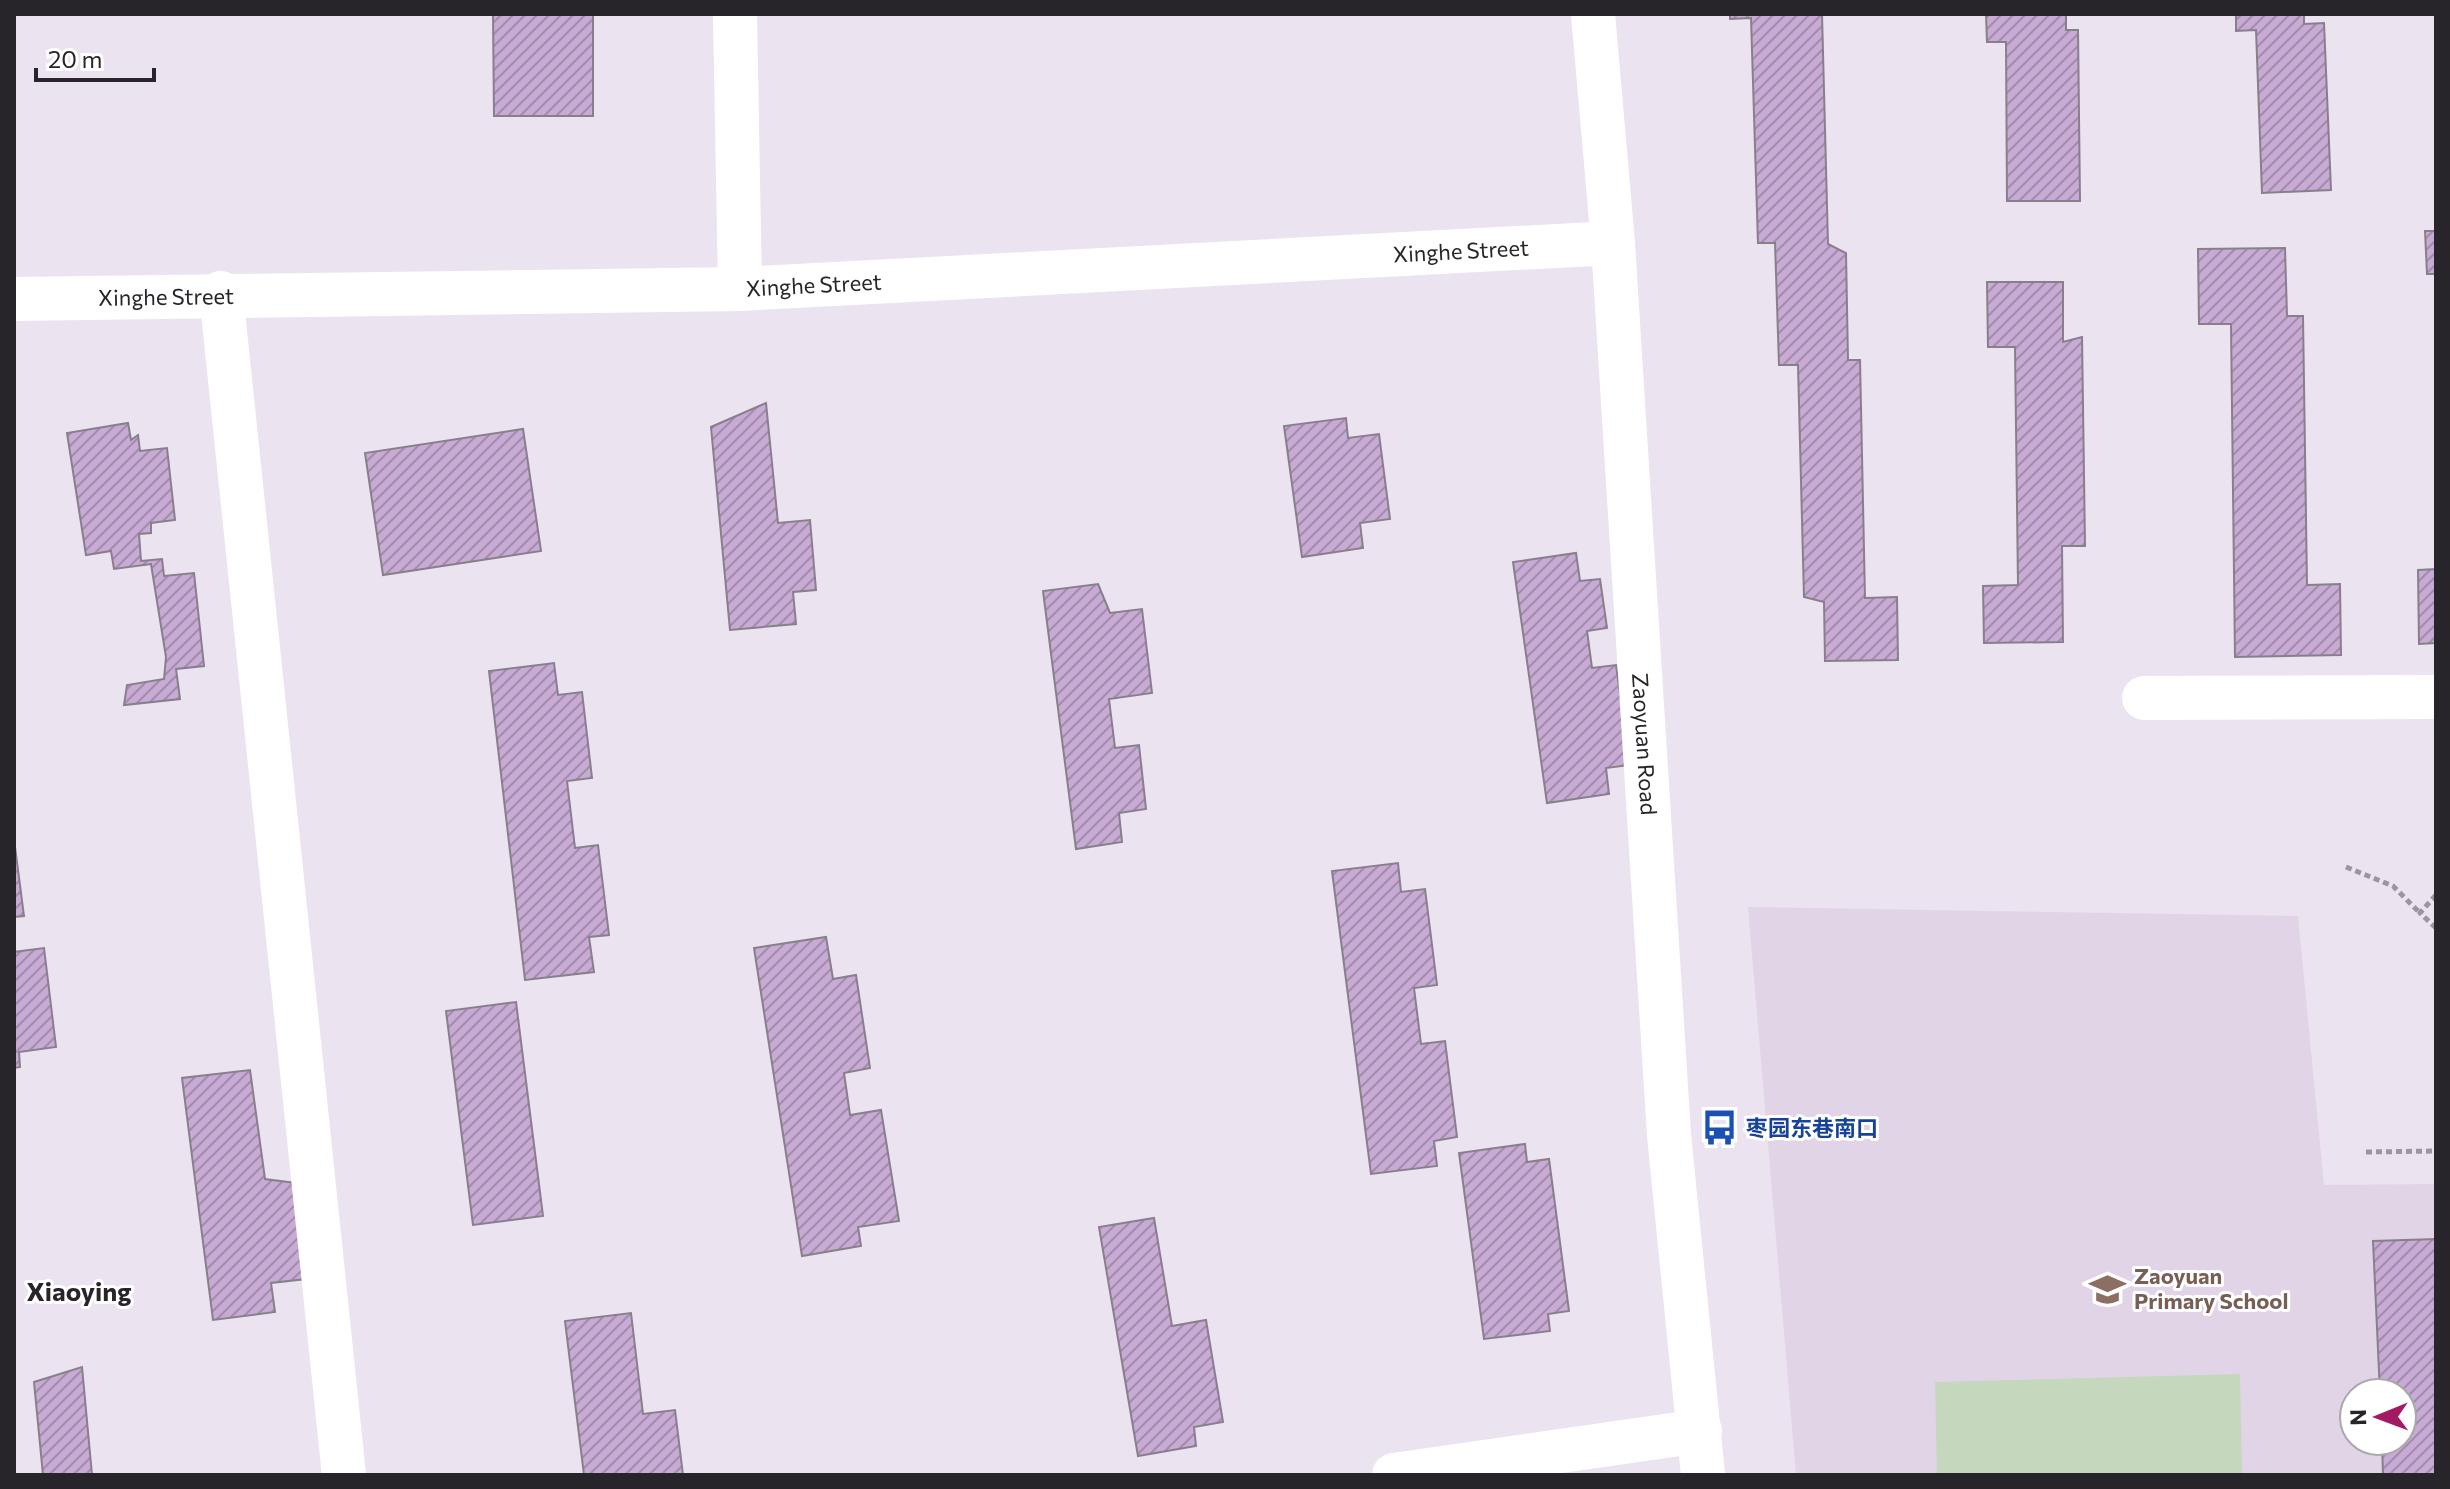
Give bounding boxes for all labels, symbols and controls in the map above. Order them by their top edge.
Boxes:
scale bar [36,32,154,82]
text: 20 m [48,44,102,73]
street label: Xinghe Street [1392,233,1529,268]
street label: Xinghe Street [745,268,882,302]
street label: Xinghe Street [98,282,234,311]
street label: Zaoyuan Road [1627,672,1663,816]
bus stop icon: 枣园东巷南口 [1701,1109,1739,1147]
place label: 枣园东巷南口 [1746,1114,1878,1141]
place label: Zaoyuan Primary School [2134,1262,2289,1314]
school or university icon: Zaoyuan Primary School [2089,1270,2127,1308]
district label: Xiaoying [26,1275,132,1306]
north arrow [2338,1377,2418,1457]
text: N [2344,1409,2371,1426]

